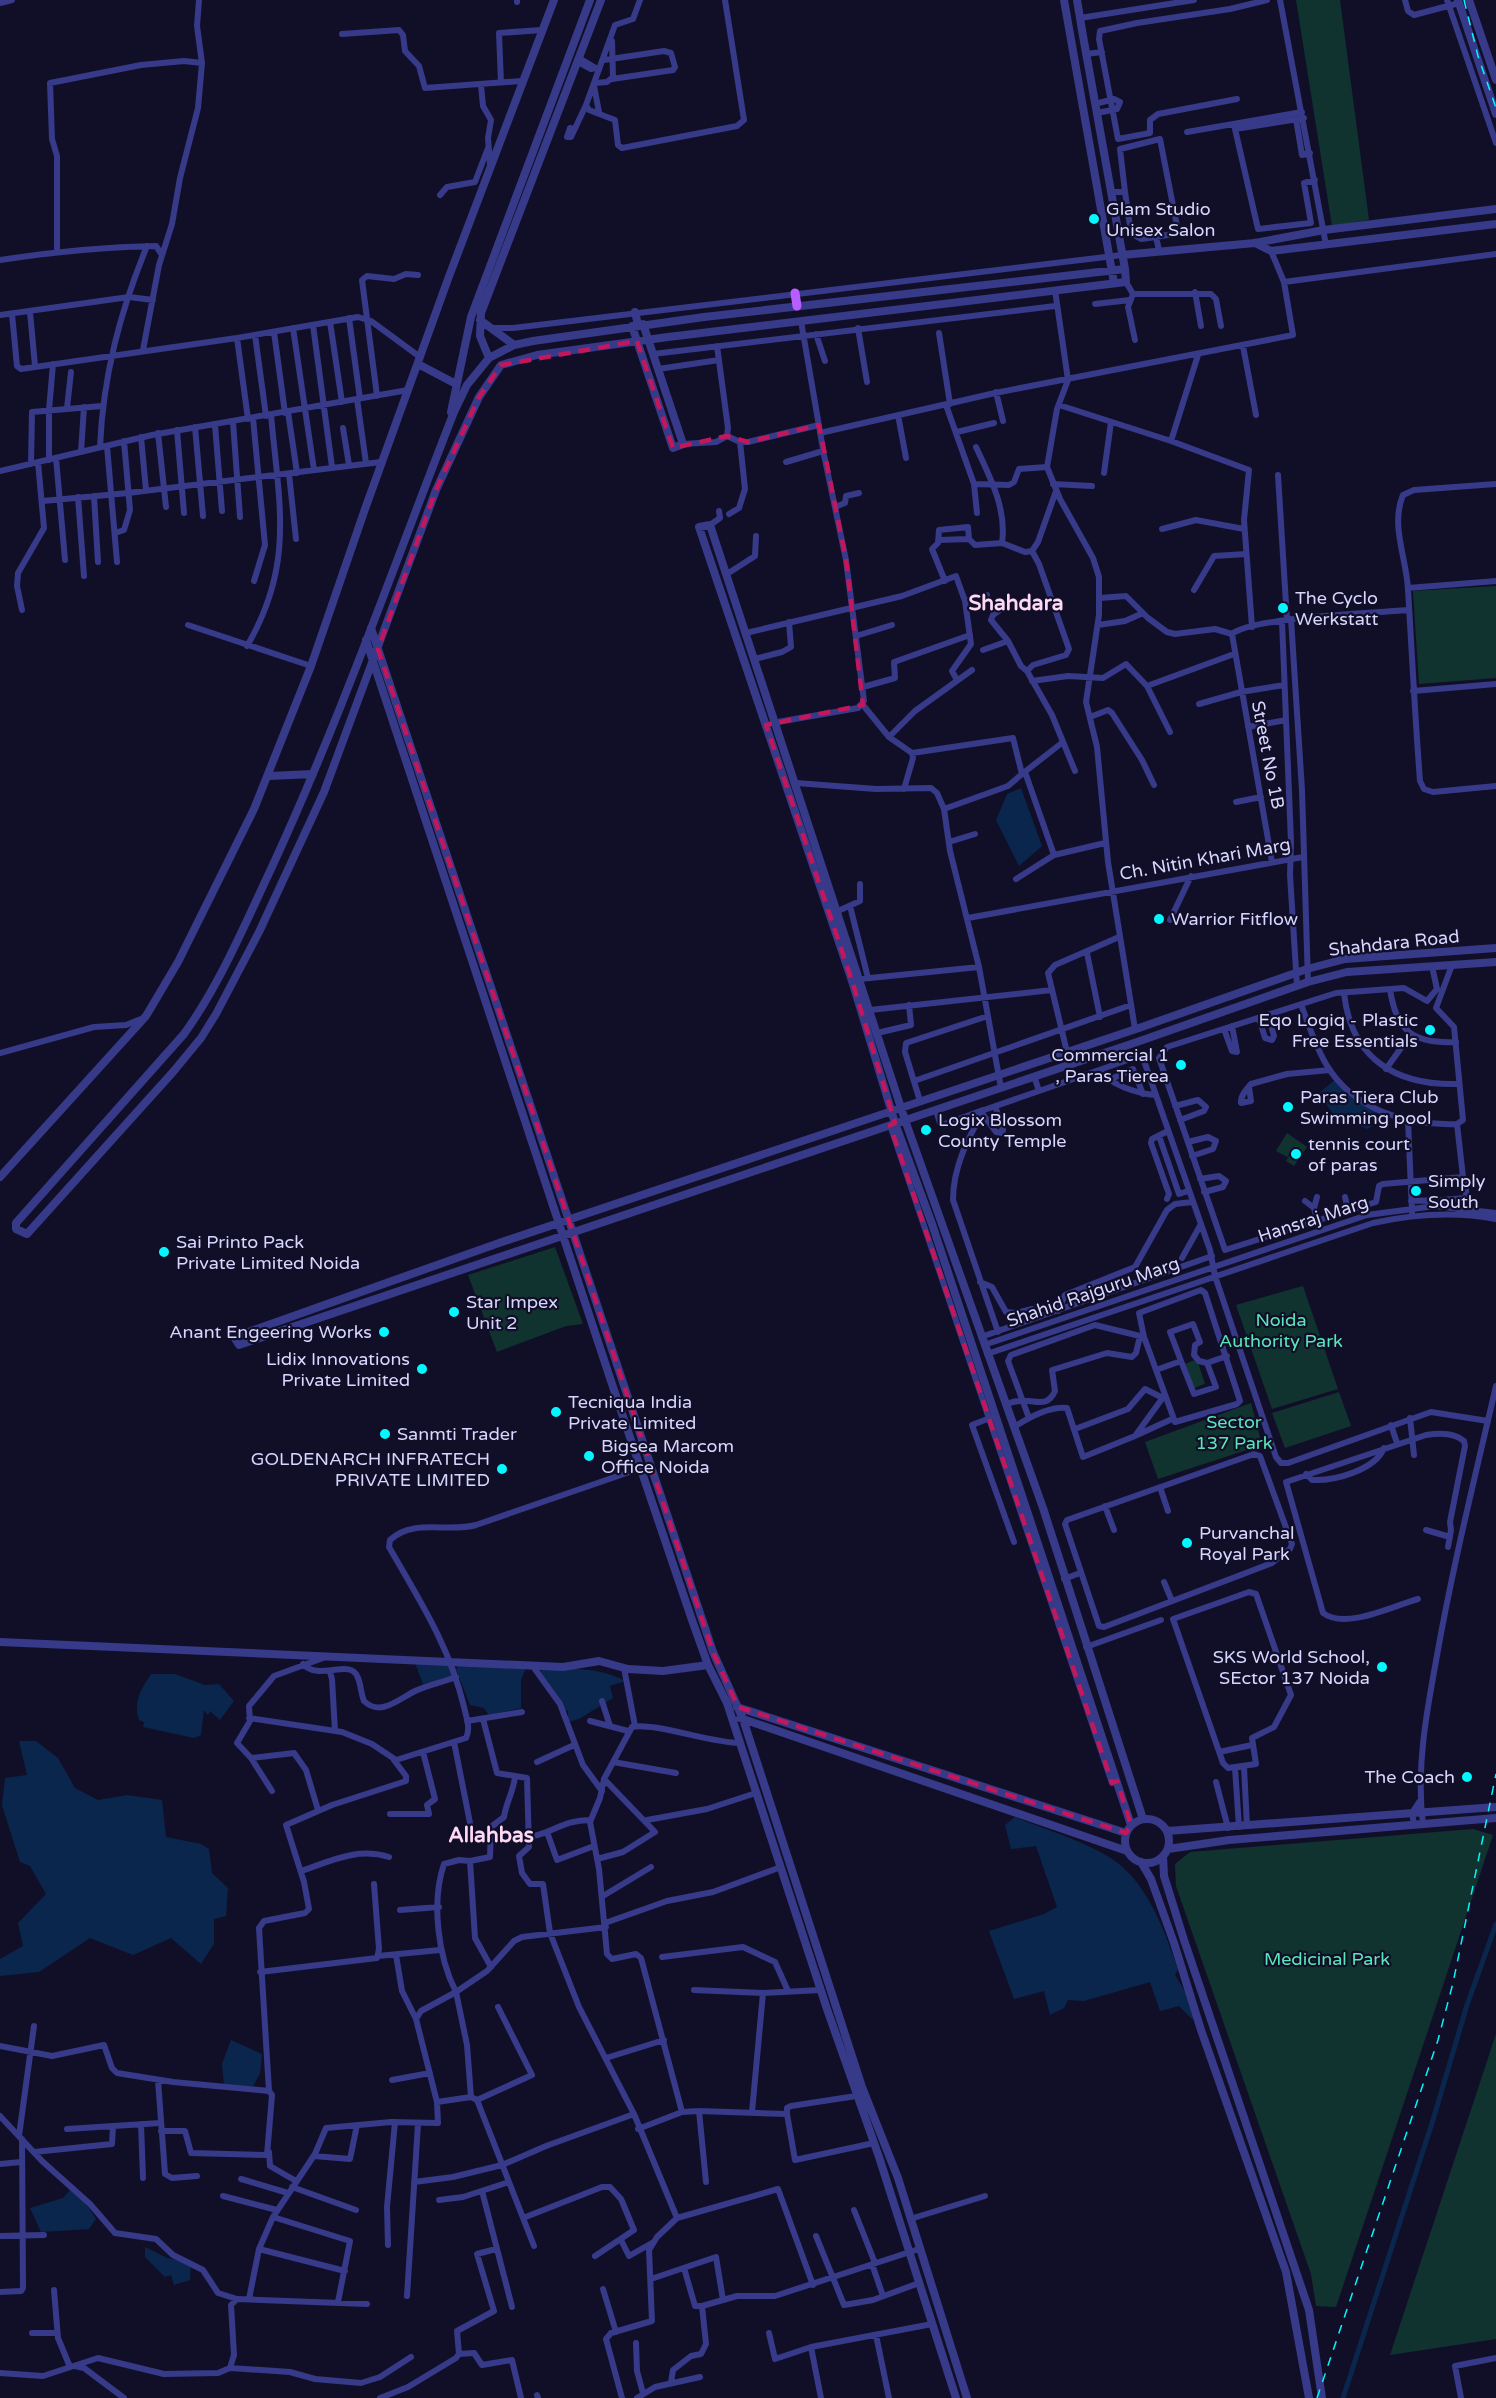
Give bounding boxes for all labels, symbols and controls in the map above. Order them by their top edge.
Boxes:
place label: Glam Studio Unisex Salon [1106,198,1216,241]
marker: Glam Studio Unisex Salon [1087,212,1101,226]
place label: The Cyclo Werkstatt [1295,587,1378,630]
district label: Shahdara [968,591,1064,616]
marker: The Cyclo Werkstatt [1276,601,1290,615]
street label: Street No 1B [1247,699,1289,811]
street label: Ch. Nitin Khari Marg [1118,833,1292,885]
place label: Warrior Fitflow [1171,908,1298,930]
marker: Warrior Fitflow [1152,912,1166,926]
street label: Shahdara Road [1328,925,1460,961]
place label: Eqo Logiq - Plastic Free Essentials [1258,1009,1418,1052]
marker: Eqo Logiq - Plastic Free Essentials [1423,1023,1437,1037]
place label: Commercial 1 , Paras Tierea [1051,1044,1169,1087]
marker: Commercial 1 , Paras Tierea [1174,1058,1188,1072]
place label: Paras Tiera Club Swimming pool [1300,1086,1439,1129]
marker: Paras Tiera Club Swimming pool [1281,1100,1295,1114]
place label: Logix Blossom County Temple [938,1109,1067,1152]
marker: Logix Blossom County Temple [919,1123,933,1137]
place label: tennis court of paras [1308,1133,1410,1176]
marker: tennis court of paras [1289,1147,1303,1161]
place label: Simply South [1428,1170,1486,1213]
marker: Simply South [1409,1184,1423,1198]
street label: Hansraj Marg [1255,1191,1371,1247]
place label: Sai Printo Pack Private Limited Noida [176,1231,360,1274]
marker: Sai Printo Pack Private Limited Noida [157,1245,171,1259]
street label: Shahid Rajguru Marg [1004,1252,1182,1332]
place label: Star Impex Unit 2 [466,1291,558,1334]
marker: Star Impex Unit 2 [447,1305,461,1319]
park label: Noida Authority Park [1219,1309,1343,1352]
place label: Anant Engeering Works [169,1321,372,1343]
marker: Anant Engeering Works [377,1325,391,1339]
place label: Lidix Innovations Private Limited [266,1348,410,1391]
marker: Lidix Innovations Private Limited [415,1362,429,1376]
place label: Tecniqua India Private Limited [568,1391,696,1434]
marker: Tecniqua India Private Limited [549,1405,563,1419]
park label: Sector 137 Park [1195,1411,1273,1454]
place label: Sanmti Trader [397,1423,517,1445]
marker: Sanmti Trader [378,1427,392,1441]
place label: Bigsea Marcom Office Noida [601,1435,734,1478]
place label: GOLDENARCH INFRATECH PRIVATE LIMITED [251,1448,490,1491]
marker: Bigsea Marcom Office Noida [582,1449,596,1463]
marker: GOLDENARCH INFRATECH PRIVATE LIMITED [495,1462,509,1476]
place label: Purvanchal Royal Park [1199,1522,1295,1565]
marker: Purvanchal Royal Park [1180,1536,1194,1550]
place label: SKS World School, SEctor 137 Noida [1213,1646,1370,1689]
marker: SKS World School, SEctor 137 Noida [1375,1660,1389,1674]
place label: The Coach [1364,1766,1455,1788]
marker: The Coach [1460,1770,1474,1784]
district label: Allahbas [448,1823,534,1848]
park label: Medicinal Park [1264,1948,1390,1970]

